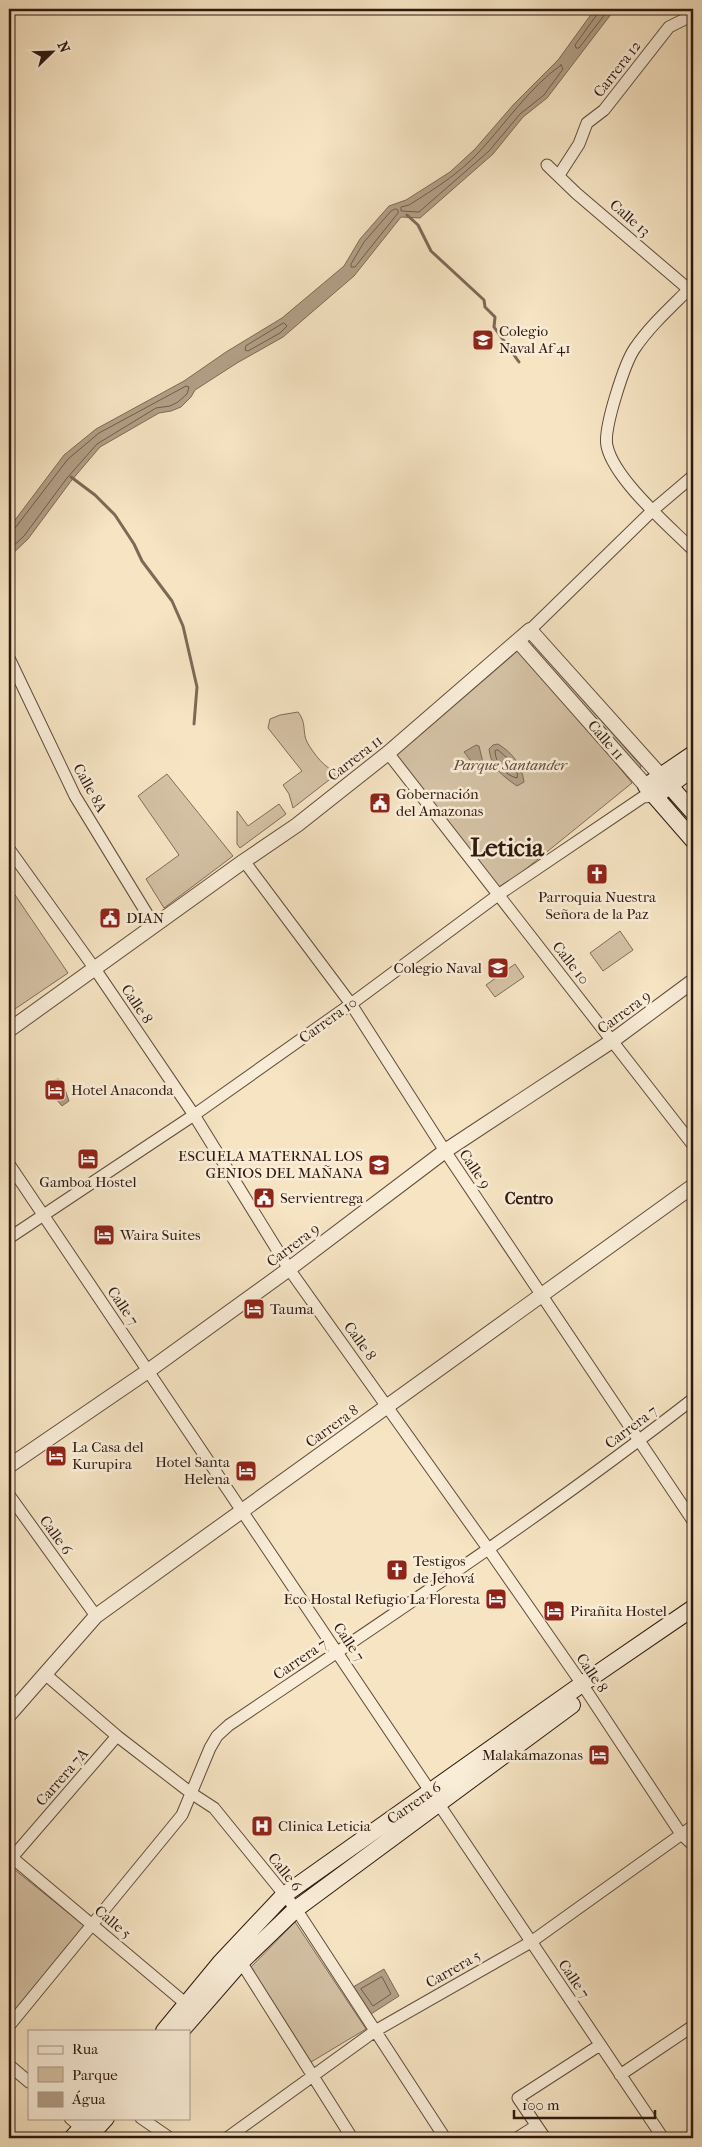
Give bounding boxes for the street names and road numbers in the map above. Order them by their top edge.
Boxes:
street label: Carrera 12 [589,37,645,101]
street label: Calle 13 [606,196,654,240]
street label: Calle 11 [584,717,628,763]
street label: Carrera 11 [324,731,386,785]
street label: Calle 8A [69,760,111,816]
street label: Calle 10 [549,938,593,988]
street label: Calle 8 [117,981,157,1027]
street label: Carrera 9 [594,987,654,1037]
street label: Carrera 10 [296,993,360,1047]
street label: Calle 9 [455,1146,495,1192]
street label: Carrera 9 [263,1219,323,1271]
street label: Calle 7 [103,1283,143,1329]
street label: Calle 8 [340,1318,380,1364]
street label: Carrera 8 [302,1401,362,1451]
street label: Carrera 7 [601,1401,661,1453]
street label: Calle 6 [36,1512,77,1559]
street label: Calle 7 [329,1619,369,1665]
street label: Carrera 7 [270,1635,330,1683]
street label: Calle 8 [572,1650,612,1696]
street label: Carrera 7A [32,1744,92,1810]
street label: Carrera 6 [384,1777,445,1828]
street label: Calle 6 [264,1849,306,1895]
street label: Calle 5 [91,1901,135,1943]
street label: Carrera 5 [422,1946,484,1992]
street label: Calle 7 [554,1956,594,2002]

